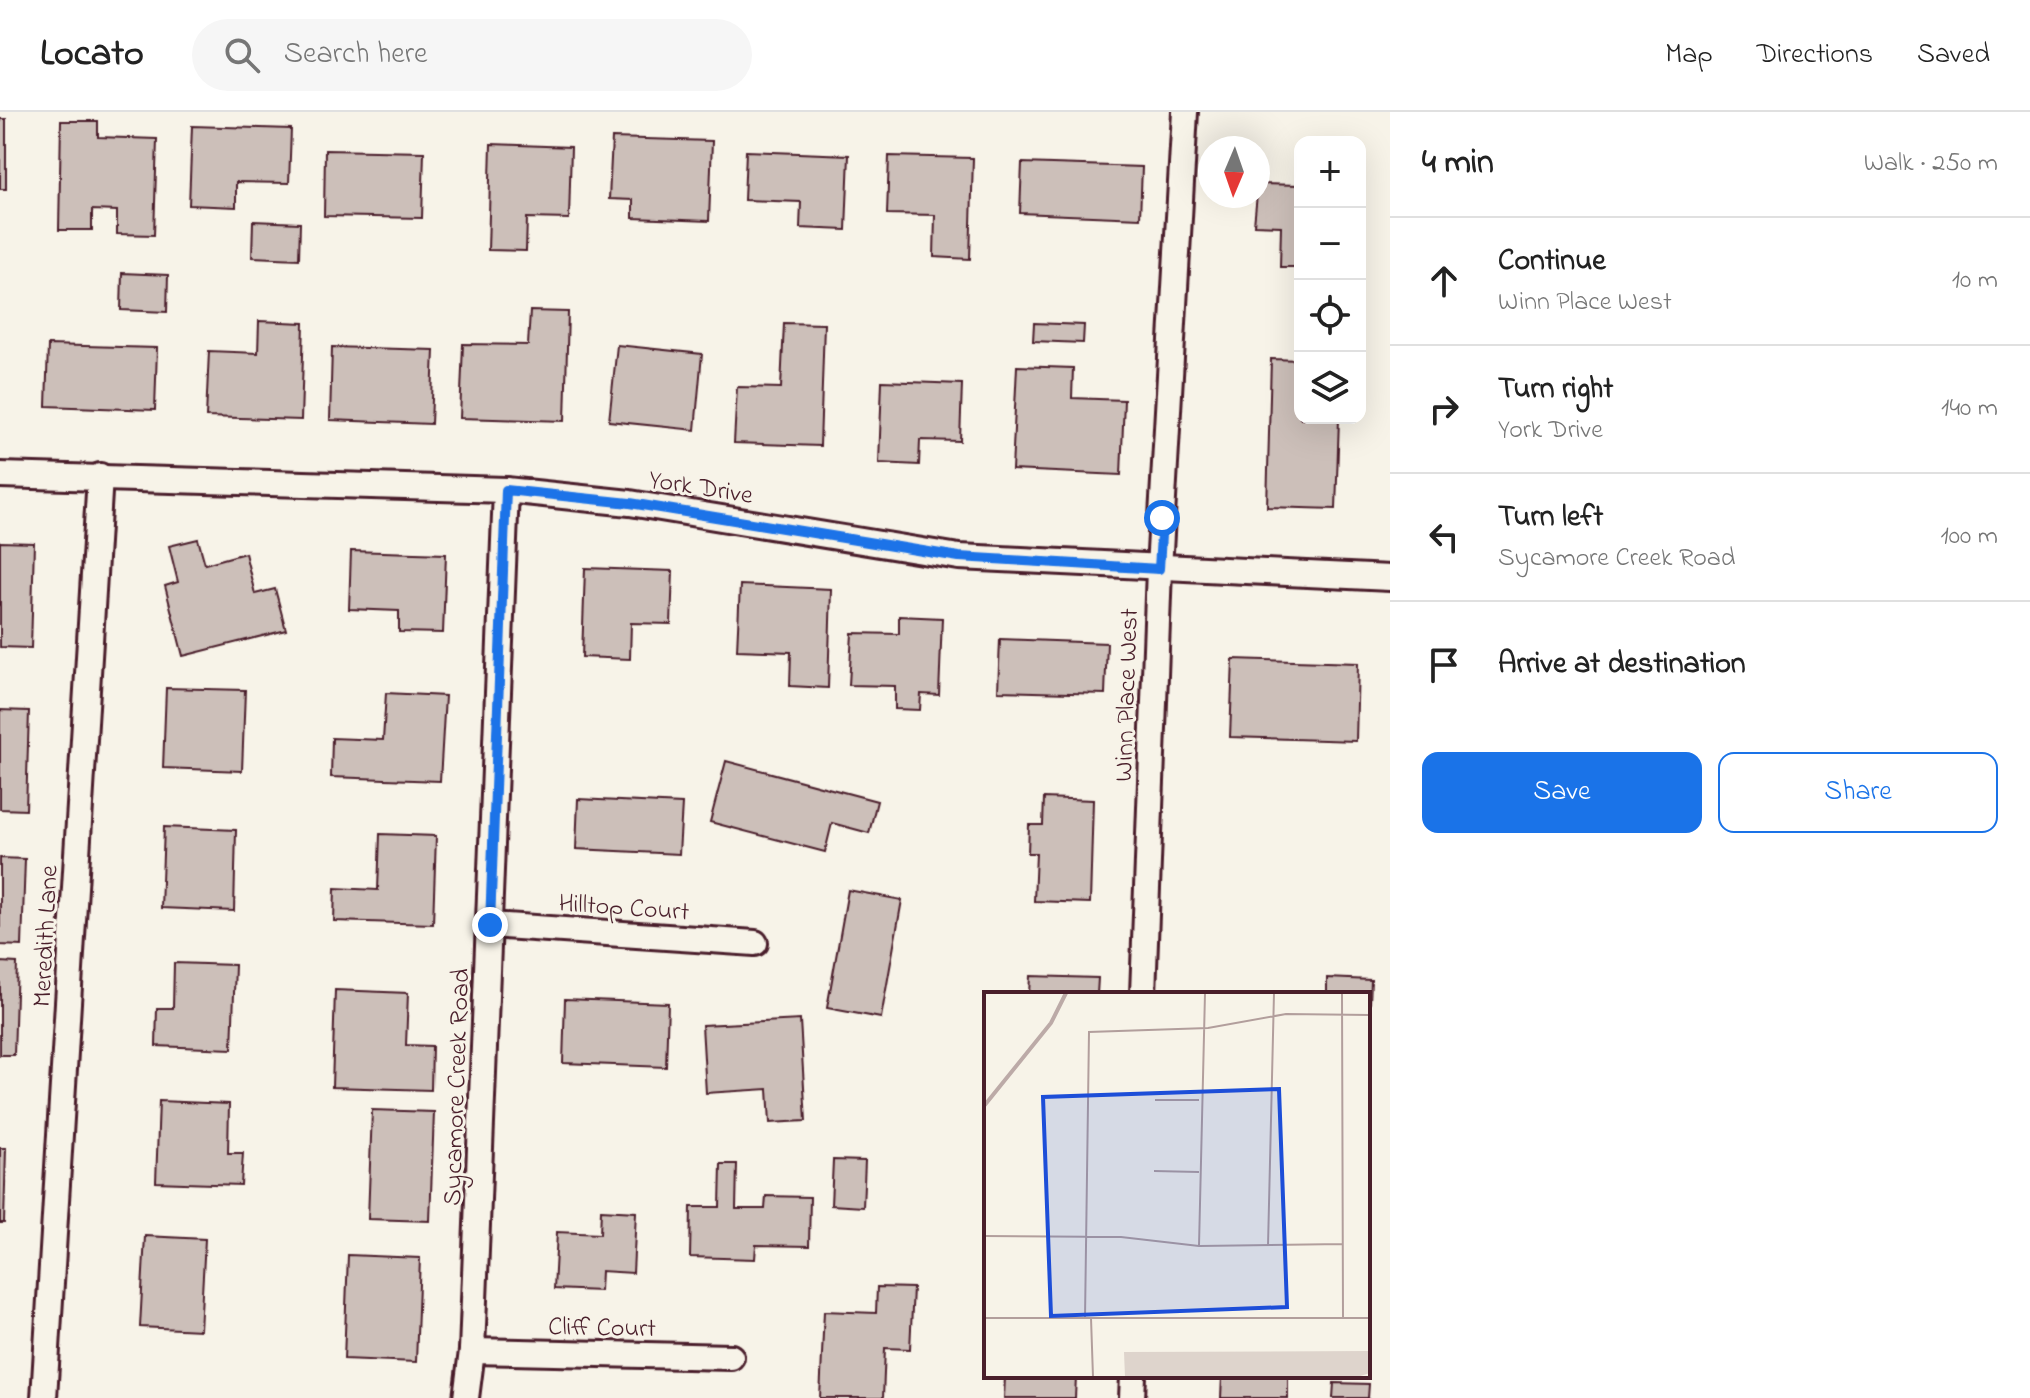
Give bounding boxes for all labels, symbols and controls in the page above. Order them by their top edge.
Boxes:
search box [192,19,752,91]
text: Locato [40,27,144,83]
icon: search [220,33,264,77]
text: Search here [284,33,427,77]
text: Map [1665,35,1713,76]
text: Directions [1757,35,1873,76]
text: Saved [1917,35,1990,76]
north arrow [1198,136,1270,208]
map controls [1294,136,1366,424]
button: + [1294,136,1366,208]
text: 4 min [1422,139,1494,189]
text: Walk · 250 m [1864,145,1998,183]
button: − [1294,208,1366,280]
text: Continue [1498,240,1606,284]
icon: ahead [1422,259,1466,303]
text: 10 m [1952,262,1998,300]
button: locate [1294,280,1366,352]
text: Winn Place West [1498,284,1672,322]
button: layers [1294,352,1366,424]
text: Turn right [1498,368,1613,412]
icon: right [1422,387,1466,431]
text: 140 m [1941,390,1998,428]
text: York Drive [1498,412,1603,450]
street label: York Drive [646,462,756,516]
text: Turn left [1498,496,1603,540]
route start [1144,500,1180,536]
icon: left [1422,515,1466,559]
text: 100 m [1941,518,1998,556]
text: Sycamore Creek Road [1498,540,1735,578]
street label: Winn Place West [1106,607,1150,783]
icon: arrive [1422,643,1466,687]
text: Arrive at destination [1498,643,1746,687]
button: Save [1422,752,1702,833]
button: Share [1718,752,1998,833]
street label: Meredith Lane [24,864,70,1008]
street label: Hilltop Court [557,885,691,933]
route end [472,907,508,943]
street label: Sycamore Creek Road [435,967,481,1206]
inset map [984,992,1370,1378]
street label: Cliff Court [548,1309,656,1349]

